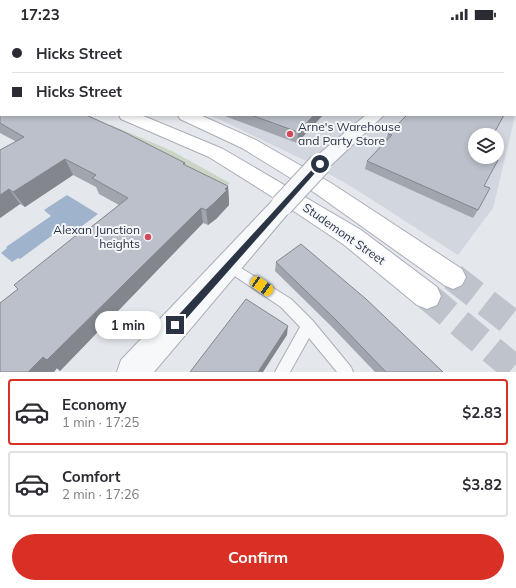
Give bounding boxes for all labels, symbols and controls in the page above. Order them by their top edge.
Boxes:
text: 17:23 [20,5,60,24]
text: Hicks Street [36,44,122,63]
text: Hicks Street [36,82,122,101]
place label: Arne's Warehouse and Party Store [298,119,400,148]
map controls [468,128,504,164]
button: layers [468,128,504,164]
marker: Arne's Warehouse and Party Store [285,129,295,139]
route start [311,155,329,173]
street label: Studemont Street [300,200,388,268]
place label: Alexan Junction heights [53,222,140,251]
marker: Alexan Junction heights [143,232,153,242]
car [249,274,275,298]
callout: 1 min [95,311,161,339]
route end [166,316,184,334]
text: 1 min [111,317,145,333]
icon: car [14,394,50,430]
text: Economy [62,395,127,414]
text: $2.83 [462,403,502,422]
text: 1 min · 17:25 [62,414,139,430]
icon: car [14,466,50,502]
text: Comfort [62,467,120,486]
text: $3.82 [462,475,502,494]
text: 2 min · 17:26 [62,486,139,502]
button: Confirm [12,534,504,580]

